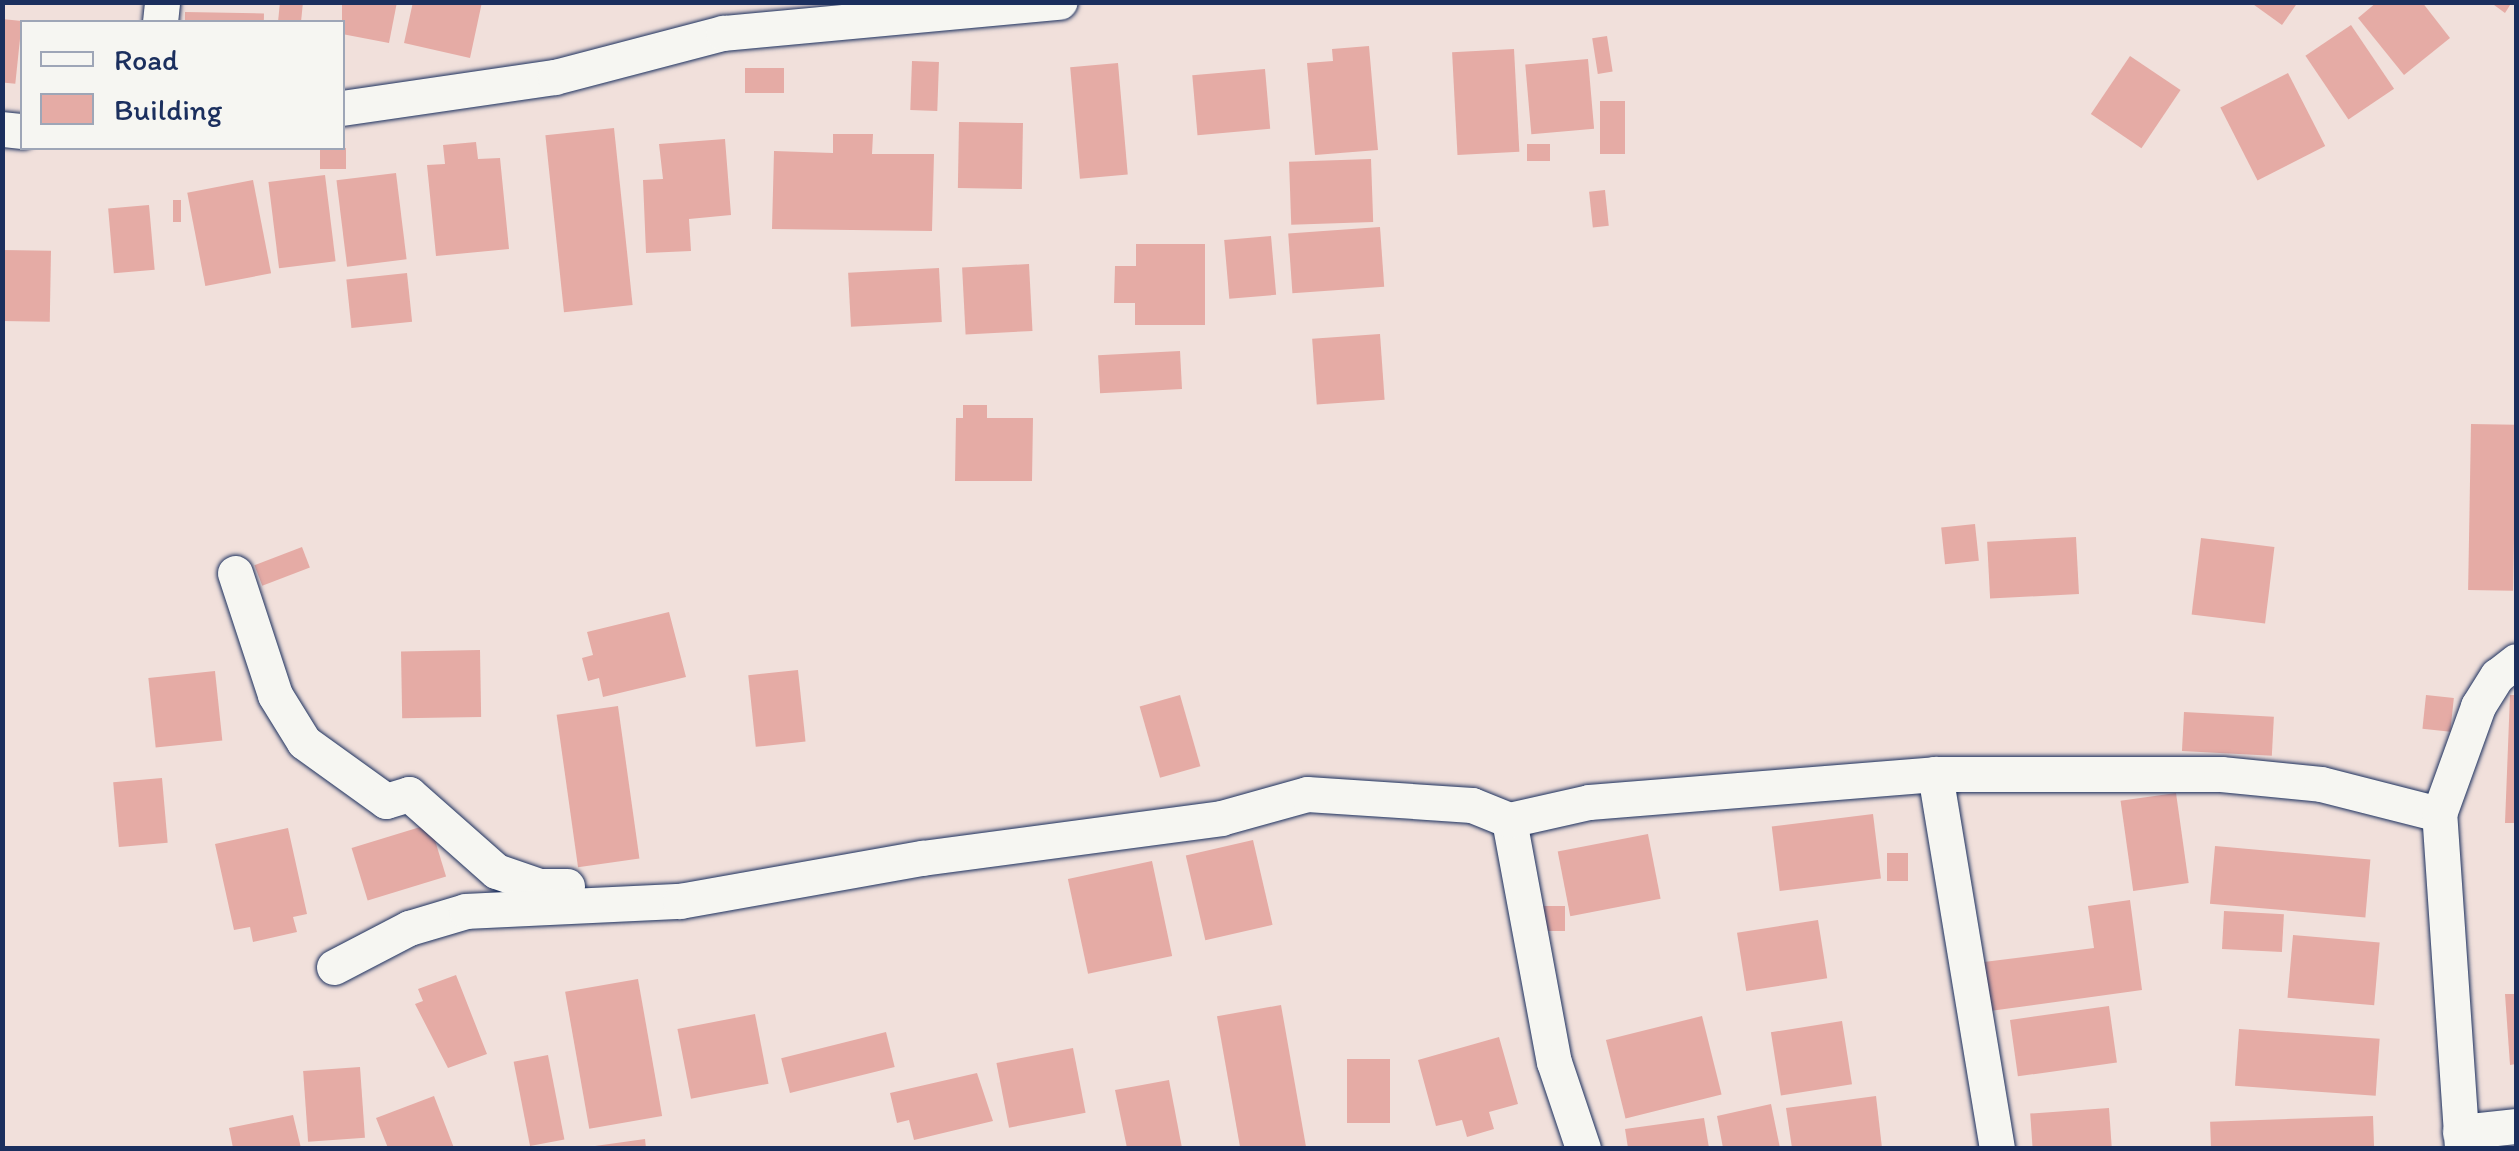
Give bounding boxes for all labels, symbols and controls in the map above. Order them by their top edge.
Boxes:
legend [20,20,345,150]
text: Road [114,41,179,78]
text: Building [114,91,222,128]

